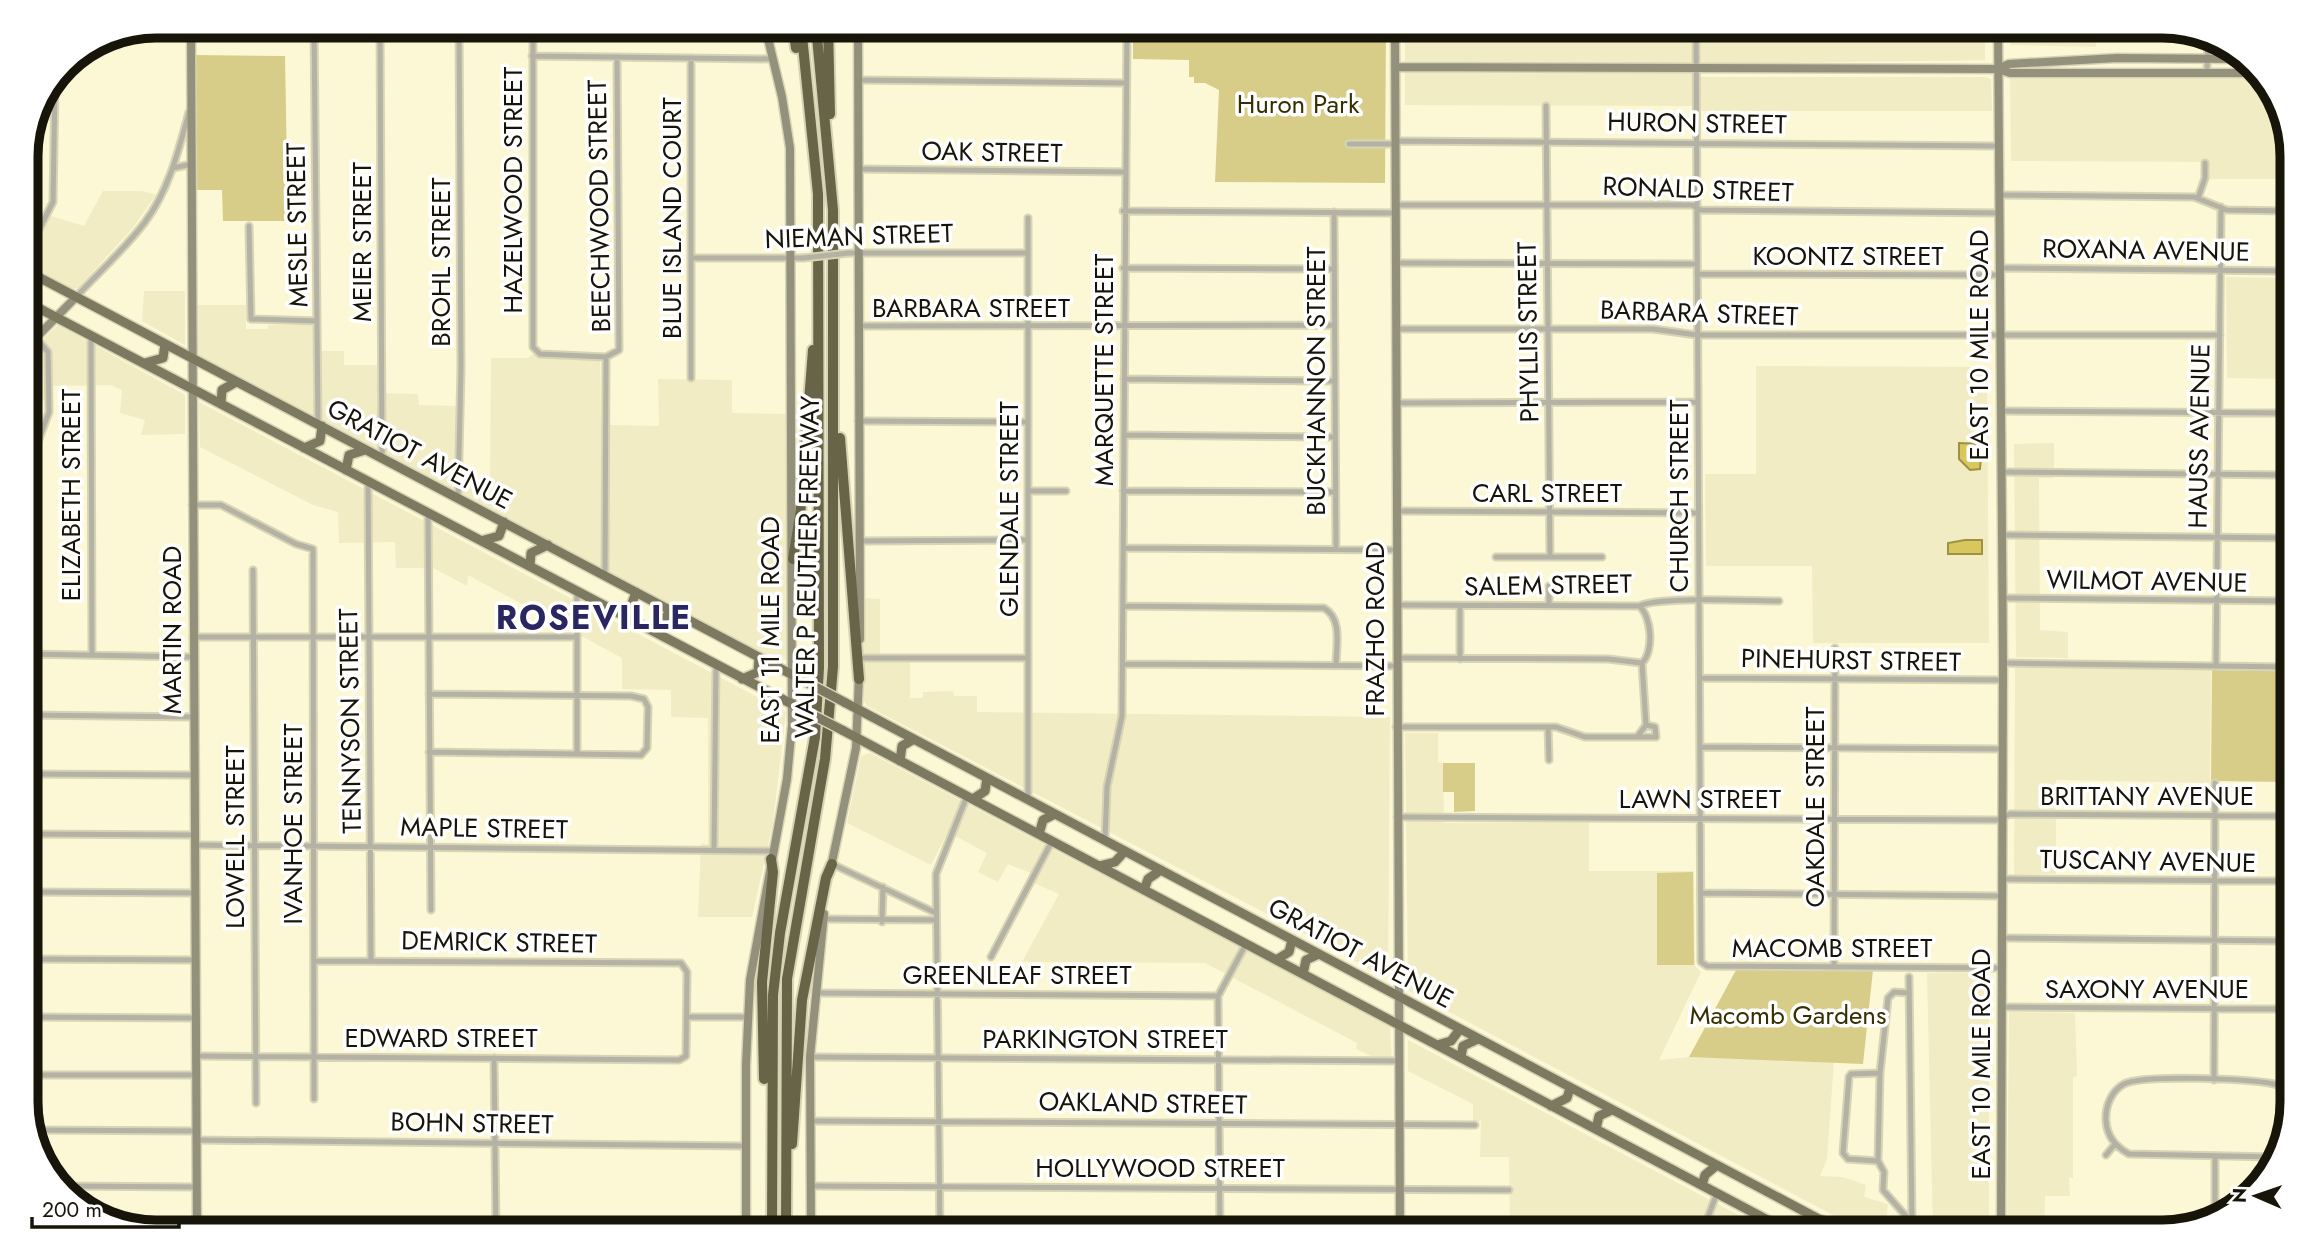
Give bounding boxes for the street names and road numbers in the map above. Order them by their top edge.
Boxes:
street label: HAZELWOOD STREET [494,67,532,313]
street label: BEECHWOOD STREET [578,79,620,333]
street label: BLUE ISLAND COURT [653,97,691,339]
street label: HURON STREET [1607,102,1787,144]
street label: OAK STREET [921,132,1063,172]
street label: MESLE STREET [277,142,317,308]
street label: MEIER STREET [343,162,381,322]
street label: RONALD STREET [1602,167,1794,211]
street label: BROHL STREET [422,177,460,347]
street label: NIEMAN STREET [764,214,954,258]
street label: EAST 10 MILE ROAD [1960,229,1998,461]
street label: ROXANA AVENUE [2042,229,2250,271]
street label: KOONTZ STREET [1752,237,1944,275]
street label: PHYLLIS STREET [1507,241,1549,423]
street label: BUCKHANNON STREET [1297,246,1335,516]
street label: MARQUETTE STREET [1085,254,1123,486]
street label: BARBARA STREET [872,289,1070,327]
street label: BARBARA STREET [1599,291,1799,335]
street label: HAUSS AVENUE [2178,343,2220,529]
street label: ELIZABETH STREET [52,389,90,601]
street label: GRATIOT AVENUE [321,389,519,519]
street label: WALTER P REUTHER FREEWAY [785,395,829,739]
street label: CHURCH STREET [1660,399,1698,593]
street label: GLENDALE STREET [990,401,1028,617]
street label: CARL STREET [1472,474,1622,512]
street label: EAST 11 MILE ROAD [751,516,789,744]
street label: FRAZHO ROAD [1356,542,1394,716]
street label: MARTIN ROAD [153,546,191,714]
street label: WILMOT AVENUE [2046,560,2248,602]
street label: SALEM STREET [1464,565,1632,605]
street label: TENNYSON STREET [329,608,371,834]
street label: PINEHURST STREET [1741,639,1961,681]
street label: OAKDALE STREET [1796,706,1834,908]
street label: IVANHOE STREET [274,723,312,925]
street label: LOWELL STREET [216,745,254,929]
street label: BRITTANY AVENUE [2040,777,2254,815]
street label: LAWN STREET [1619,780,1781,818]
street label: MAPLE STREET [400,808,568,848]
street label: TUSCANY AVENUE [2039,840,2257,882]
street label: GRATIOT AVENUE [1262,888,1460,1018]
street label: DEMRICK STREET [401,921,597,963]
street label: MACOMB STREET [1732,929,1932,967]
street label: EAST 10 MILE ROAD [1962,948,2000,1180]
street label: GREENLEAF STREET [902,956,1132,994]
street label: SAXONY AVENUE [2045,970,2249,1008]
street label: EDWARD STREET [344,1019,538,1057]
street label: PARKINGTON STREET [982,1020,1228,1058]
street label: OAKLAND STREET [1038,1082,1248,1124]
street label: BOHN STREET [390,1103,554,1143]
street label: HOLLYWOOD STREET [1035,1149,1285,1187]

